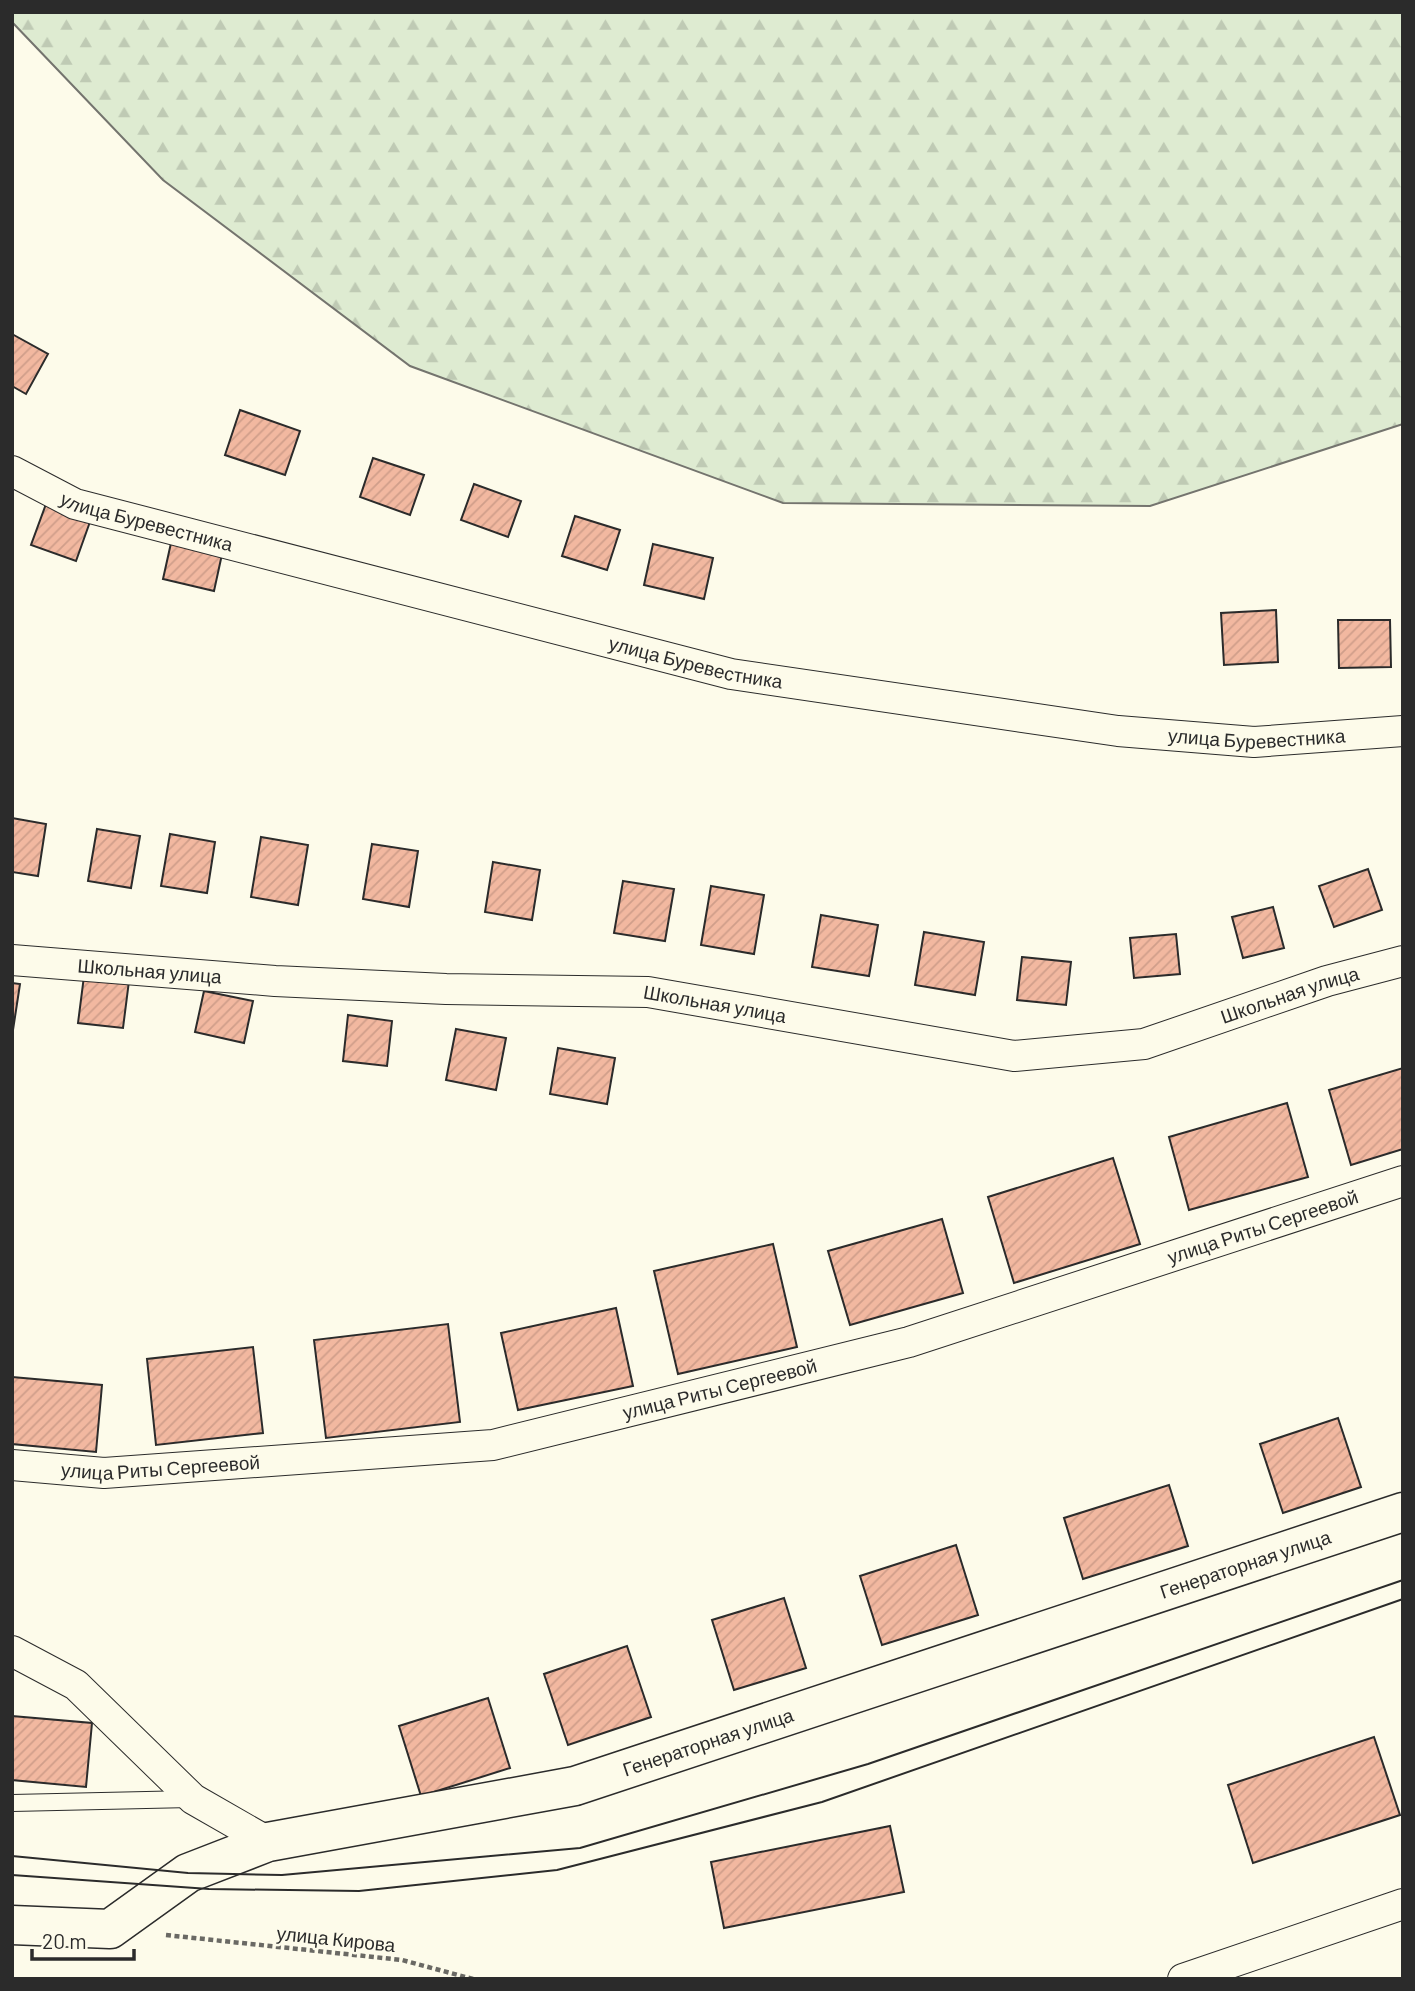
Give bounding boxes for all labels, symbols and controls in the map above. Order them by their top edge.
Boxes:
street label: улица Буревестника [57,486,236,556]
street label: улица Буревестника [607,631,785,693]
street label: улица Буревестника [1167,723,1346,753]
street label: Школьная улица [77,953,223,988]
street label: Школьная улица [1217,961,1362,1028]
street label: Школьная улица [642,979,789,1027]
street label: улица Риты Сергеевой [1164,1184,1361,1268]
street label: улица Риты Сергеевой [620,1353,819,1423]
street label: улица Риты Сергеевой [60,1450,261,1484]
street label: Генераторная улица [1157,1525,1334,1603]
street label: Генераторная улица [619,1702,797,1780]
scale bar [32,1918,133,1962]
street label: улица Кирова [276,1921,397,1956]
text: 20 m [42,1928,87,1953]

